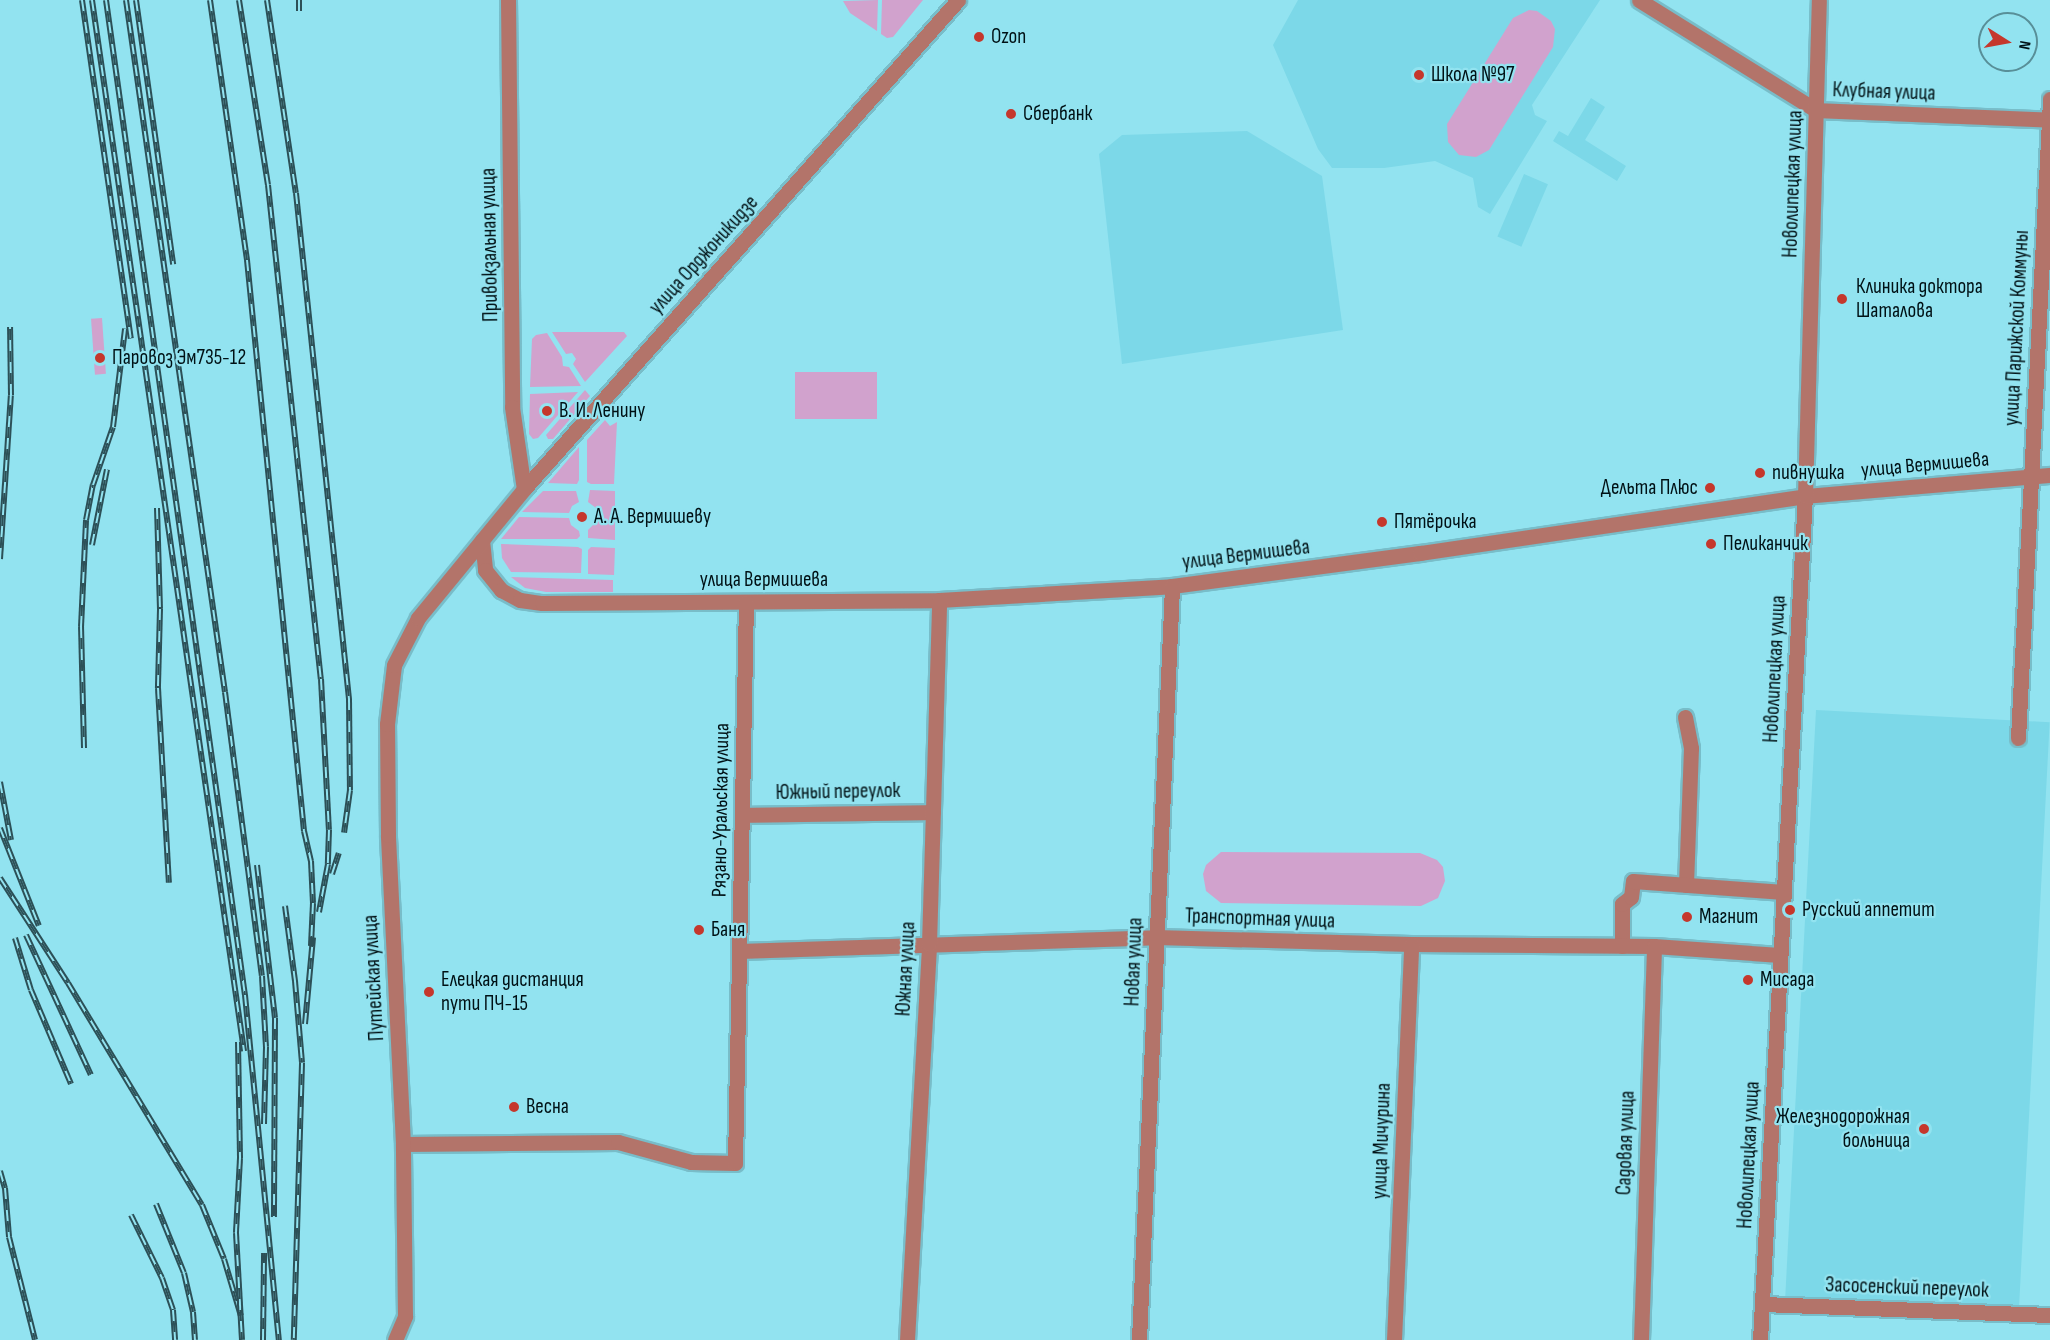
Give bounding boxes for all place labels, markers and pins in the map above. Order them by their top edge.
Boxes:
place label: Ozon [991,24,1026,50]
marker: Ozon [972,30,986,44]
place label: Школа №97 [1431,62,1514,88]
marker: Школа №97 [1412,68,1426,82]
place label: Сбербанк [1023,101,1092,127]
marker: Сбербанк [1004,107,1018,121]
place label: Клиника доктора Шаталова [1856,274,1983,324]
marker: Клиника доктора Шаталова [1833,290,1851,308]
place label: Паровоз Эм735-12 [112,345,246,371]
marker: Паровоз Эм735-12 [93,351,107,365]
place label: В. И. Ленину [559,398,645,424]
marker: В. И. Ленину [540,404,554,418]
place label: пивнушка [1772,460,1845,486]
marker: пивнушка [1753,466,1767,480]
place label: Дельта Плюс [1601,475,1698,501]
marker: Дельта Плюс [1703,481,1717,495]
place label: А. А. Вермишеву [594,504,711,530]
place label: Пятёрочка [1394,509,1477,535]
marker: А. А. Вермишеву [575,510,589,524]
marker: Пятёрочка [1375,515,1389,529]
place label: Пеликанчик [1723,531,1808,557]
marker: Пеликанчик [1704,537,1718,551]
place label: Русский аппетит [1802,897,1935,923]
marker: Русский аппетит [1783,903,1797,917]
place label: Магнит [1699,904,1758,930]
marker: Магнит [1680,910,1694,924]
place label: Баня [711,917,745,943]
marker: Баня [692,923,706,937]
place label: Елецкая дистанция пути ПЧ-15 [441,967,584,1017]
place label: Мисада [1760,967,1814,993]
marker: Мисада [1741,973,1755,987]
marker: Елецкая дистанция пути ПЧ-15 [422,985,436,999]
place label: Весна [526,1094,569,1120]
marker: Весна [507,1100,521,1114]
place label: Железнодорожная больница [1776,1104,1910,1154]
marker: Железнодорожная больница [1915,1120,1933,1138]

